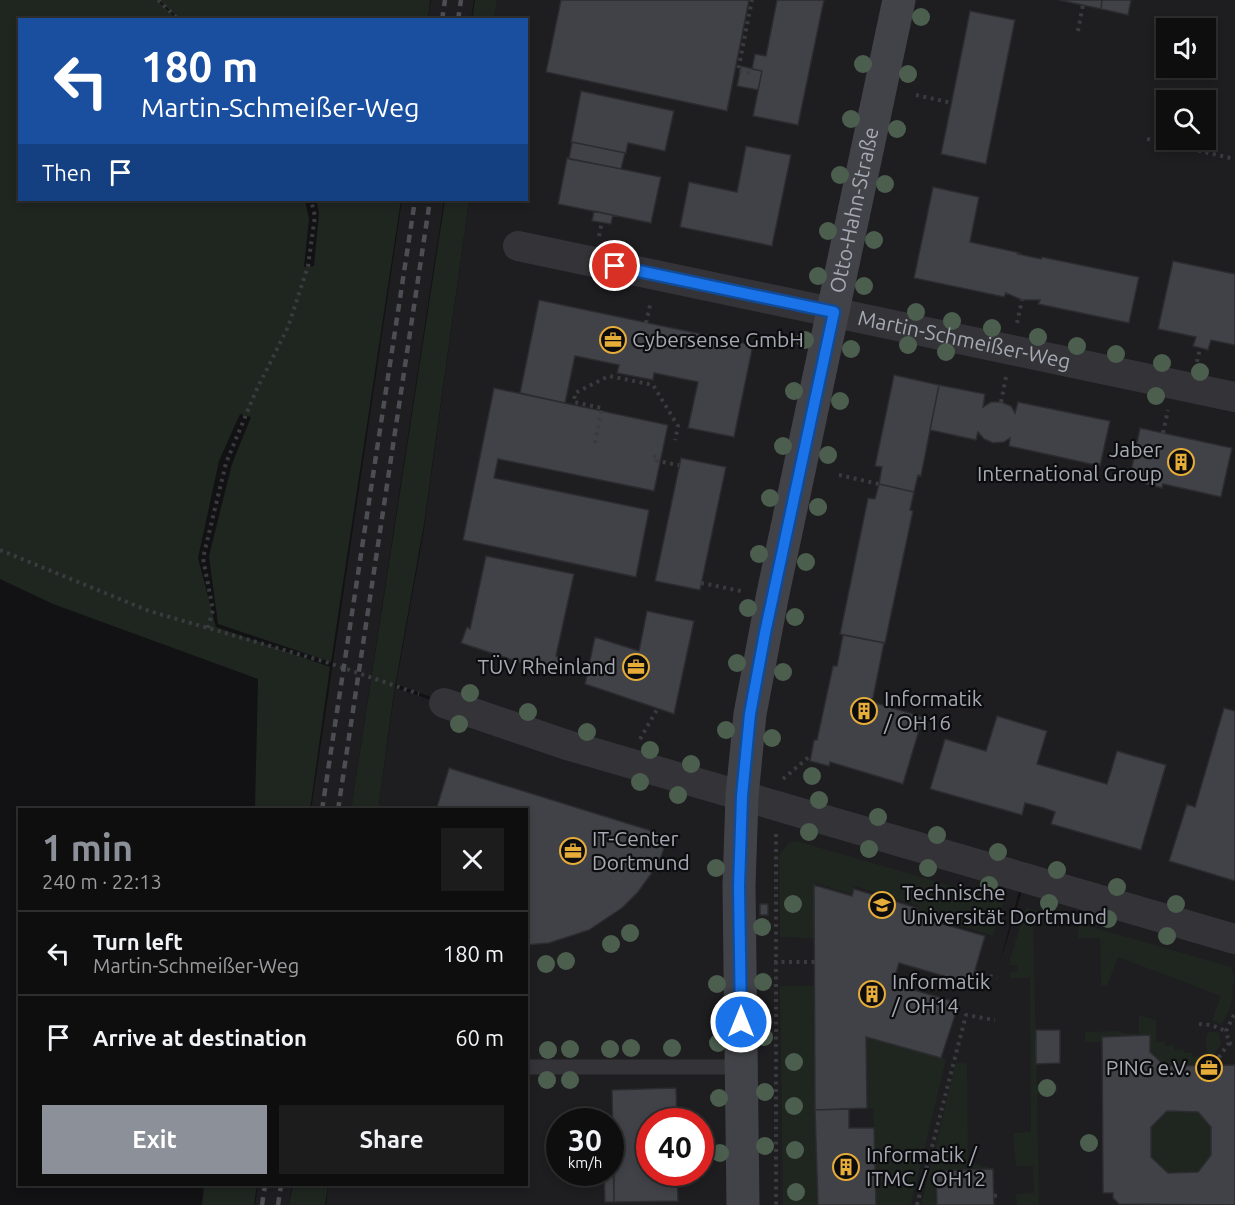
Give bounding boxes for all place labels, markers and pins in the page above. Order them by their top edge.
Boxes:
pin [589,240,640,291]
office icon: Cybersense GmbH [598,325,628,355]
place label: Cybersense GmbH [632,327,804,351]
place label: Jaber International Group [977,437,1162,485]
building icon: Jaber International Group [1166,447,1196,477]
office icon: TÜV Rheinland [621,652,651,682]
place label: TÜV Rheinland [477,654,616,678]
place label: Informatik / OH16 [883,686,983,734]
building icon: Informatik / OH16 [849,696,879,726]
place label: IT-Center Dortmund [592,826,690,874]
office icon: IT-Center Dortmund [558,836,588,866]
place label: Technische Universität Dortmund [902,880,1107,928]
school or university icon: Technische Universität Dortmund [867,890,897,920]
place label: Informatik / OH14 [891,969,991,1017]
building icon: Informatik / OH14 [857,979,887,1009]
office icon: PING e.V. [1194,1053,1224,1083]
place label: PING e.V. [1106,1055,1190,1079]
place label: Informatik / ITMC / OH12 [866,1142,986,1190]
building icon: Informatik / ITMC / OH12 [831,1152,861,1182]

